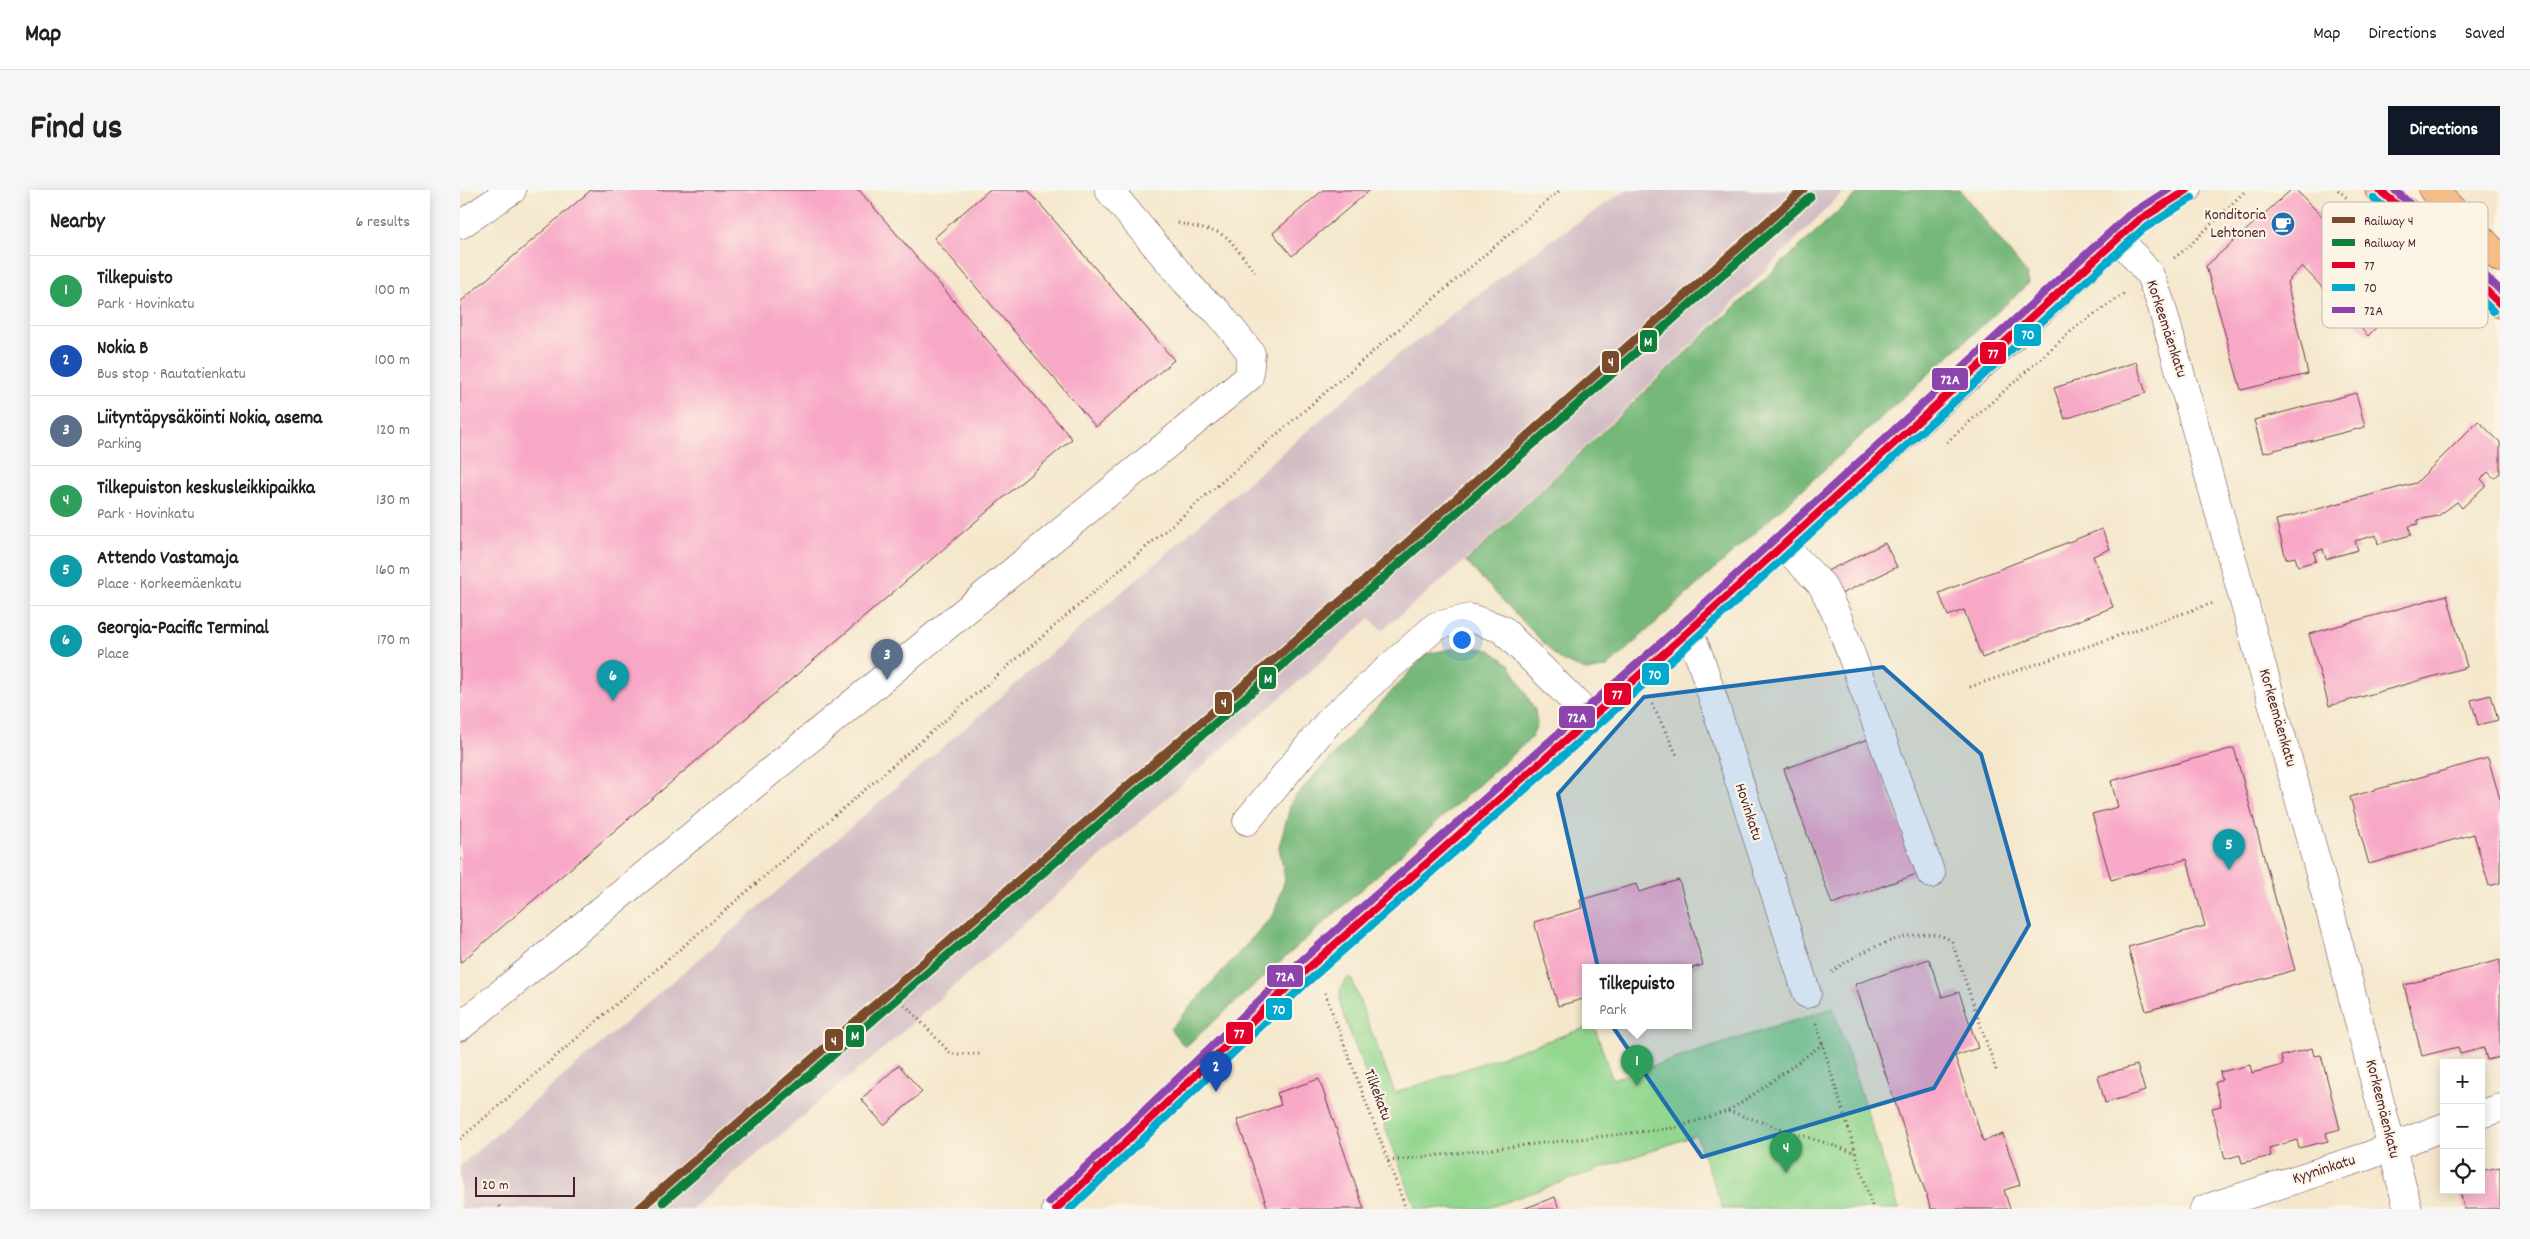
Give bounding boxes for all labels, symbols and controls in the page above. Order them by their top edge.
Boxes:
text: Map [25,18,61,52]
text: Map [2313,22,2340,47]
text: Directions [2368,22,2437,47]
text: Saved [2465,22,2505,47]
text: Find us [30,105,122,155]
button: Directions [2388,106,2500,155]
legend [2322,202,2488,328]
place label: Konditoria Lehtonen [2204,204,2266,245]
text: Nearby [50,208,105,238]
text: 6 results [355,211,410,234]
cafe icon: Konditoria Lehtonen [2270,211,2296,237]
text: Railway 4 [2364,212,2414,232]
text: Railway M [2364,234,2416,254]
text: 77 [2364,257,2375,277]
text: Tilkepuisto [97,266,173,293]
street label: Korkeemäenkatu [2139,277,2193,381]
text: 1 [64,279,68,302]
text: 100 m [374,279,410,302]
text: 70 [2364,279,2377,299]
text: Park · Hovinkatu [97,293,194,316]
text: 72A [2364,302,2383,322]
line badge: 70 [2013,323,2042,347]
text: 70 [2022,326,2035,346]
line badge: M [1639,329,1658,353]
text: M [1644,333,1652,353]
text: Nokia B [97,336,148,363]
line badge: 77 [1979,341,2007,365]
text: 77 [1988,345,1999,365]
text: 2 [63,349,70,372]
text: 100 m [374,349,410,372]
line badge: 4 [1601,350,1620,374]
text: 4 [1608,353,1614,373]
text: Bus stop · Rautatienkatu [97,363,246,386]
line badge: 72A [1931,367,1969,391]
text: 72A [1940,371,1960,391]
text: Liityntäpysäköinti Nokia, asema [97,406,322,433]
text: 3 [62,419,70,442]
text: 120 m [376,419,410,442]
text: Parking [97,433,142,456]
text: Tilkepuiston keskusleikkipaikka [97,476,315,503]
text: 4 [63,489,69,512]
text: 130 m [376,489,410,512]
text: Park · Hovinkatu [97,503,194,526]
text: Attendo Vastamaja [97,546,238,573]
text: 5 [62,559,70,582]
text: 160 m [375,559,410,582]
text: Place · Korkeemäenkatu [97,573,241,596]
text: Georgia-Pacific Terminal [97,616,269,643]
your location [1449,627,1475,653]
text: 6 [62,629,70,652]
text: 170 m [377,629,410,652]
pin: 3 [871,639,903,680]
text: Place [97,643,129,666]
pin: 6 [597,660,629,701]
line badge: 70 [1641,662,1670,686]
line badge: M [1258,666,1277,690]
text: 70 [1649,666,1662,686]
street label: Korkeemäenkatu [2252,666,2302,770]
text: M [1264,670,1272,690]
line badge: 77 [1603,682,1632,706]
text: 77 [1612,686,1623,706]
line badge: 4 [1214,691,1233,715]
text: 4 [1221,694,1227,714]
line badge: 72A [1558,705,1596,729]
text: 72A [1567,709,1587,729]
street label: Hovinkatu [1728,780,1768,844]
pin: 5 [2213,829,2245,870]
line badge: 72A [1266,964,1304,988]
popup [1582,964,1692,1029]
text: 72A [1275,968,1295,988]
text: Tilkepuisto [1599,972,1675,999]
line badge: 70 [1265,997,1293,1021]
text: Park [1599,999,1626,1022]
text: 70 [1273,1001,1286,1021]
line badge: 77 [1225,1021,1254,1045]
line badge: M [845,1024,865,1048]
text: 77 [1234,1025,1245,1045]
text: M [851,1027,859,1047]
line badge: 4 [824,1028,844,1052]
text: 4 [831,1032,837,1052]
pin: 1 [1621,1045,1653,1086]
pin: 2 [1200,1051,1232,1092]
street label: Korkeemäenkatu [2359,1057,2405,1161]
map controls [2440,1059,2485,1194]
button: + [2440,1059,2485,1104]
street label: Tilkekatu [1357,1066,1397,1124]
button: − [2440,1104,2485,1149]
pin: 4 [1770,1132,1802,1173]
street label: Kyyninkatu [2290,1149,2359,1191]
button: locate [2440,1149,2485,1194]
scale bar [475,1174,575,1197]
text: 20 m [482,1176,509,1196]

